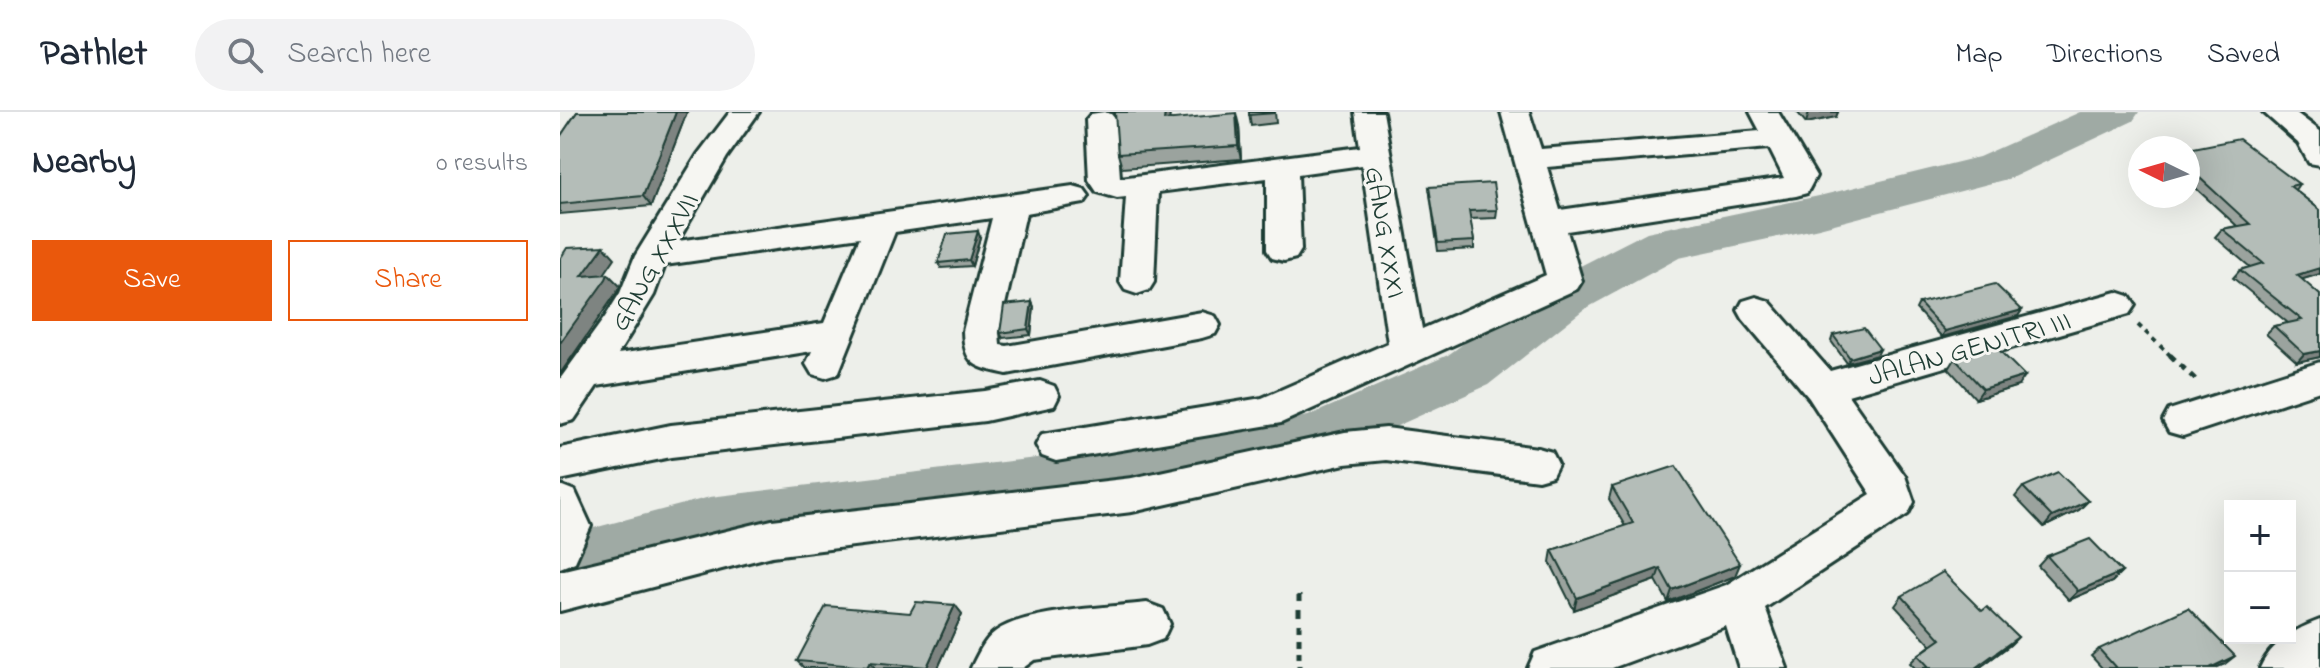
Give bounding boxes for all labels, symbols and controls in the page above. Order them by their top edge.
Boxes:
search box [195,19,755,91]
text: Pathlet [40,27,147,83]
icon: search [223,33,267,77]
text: Search here [287,33,431,77]
text: Map [1955,35,2003,76]
text: Directions [2047,35,2163,76]
text: Saved [2207,35,2280,76]
north arrow [2128,136,2200,208]
text: Nearby [32,139,136,189]
text: 0 results [436,145,528,183]
street label: GANG XXXI [1352,163,1415,302]
street label: GANG XXXVII [601,186,711,340]
button: Save [32,240,272,321]
button: Share [288,240,528,321]
street label: JALAN GENITRI III [1864,302,2076,399]
map controls [2224,500,2296,644]
button: + [2224,500,2296,572]
button: − [2224,572,2296,644]

